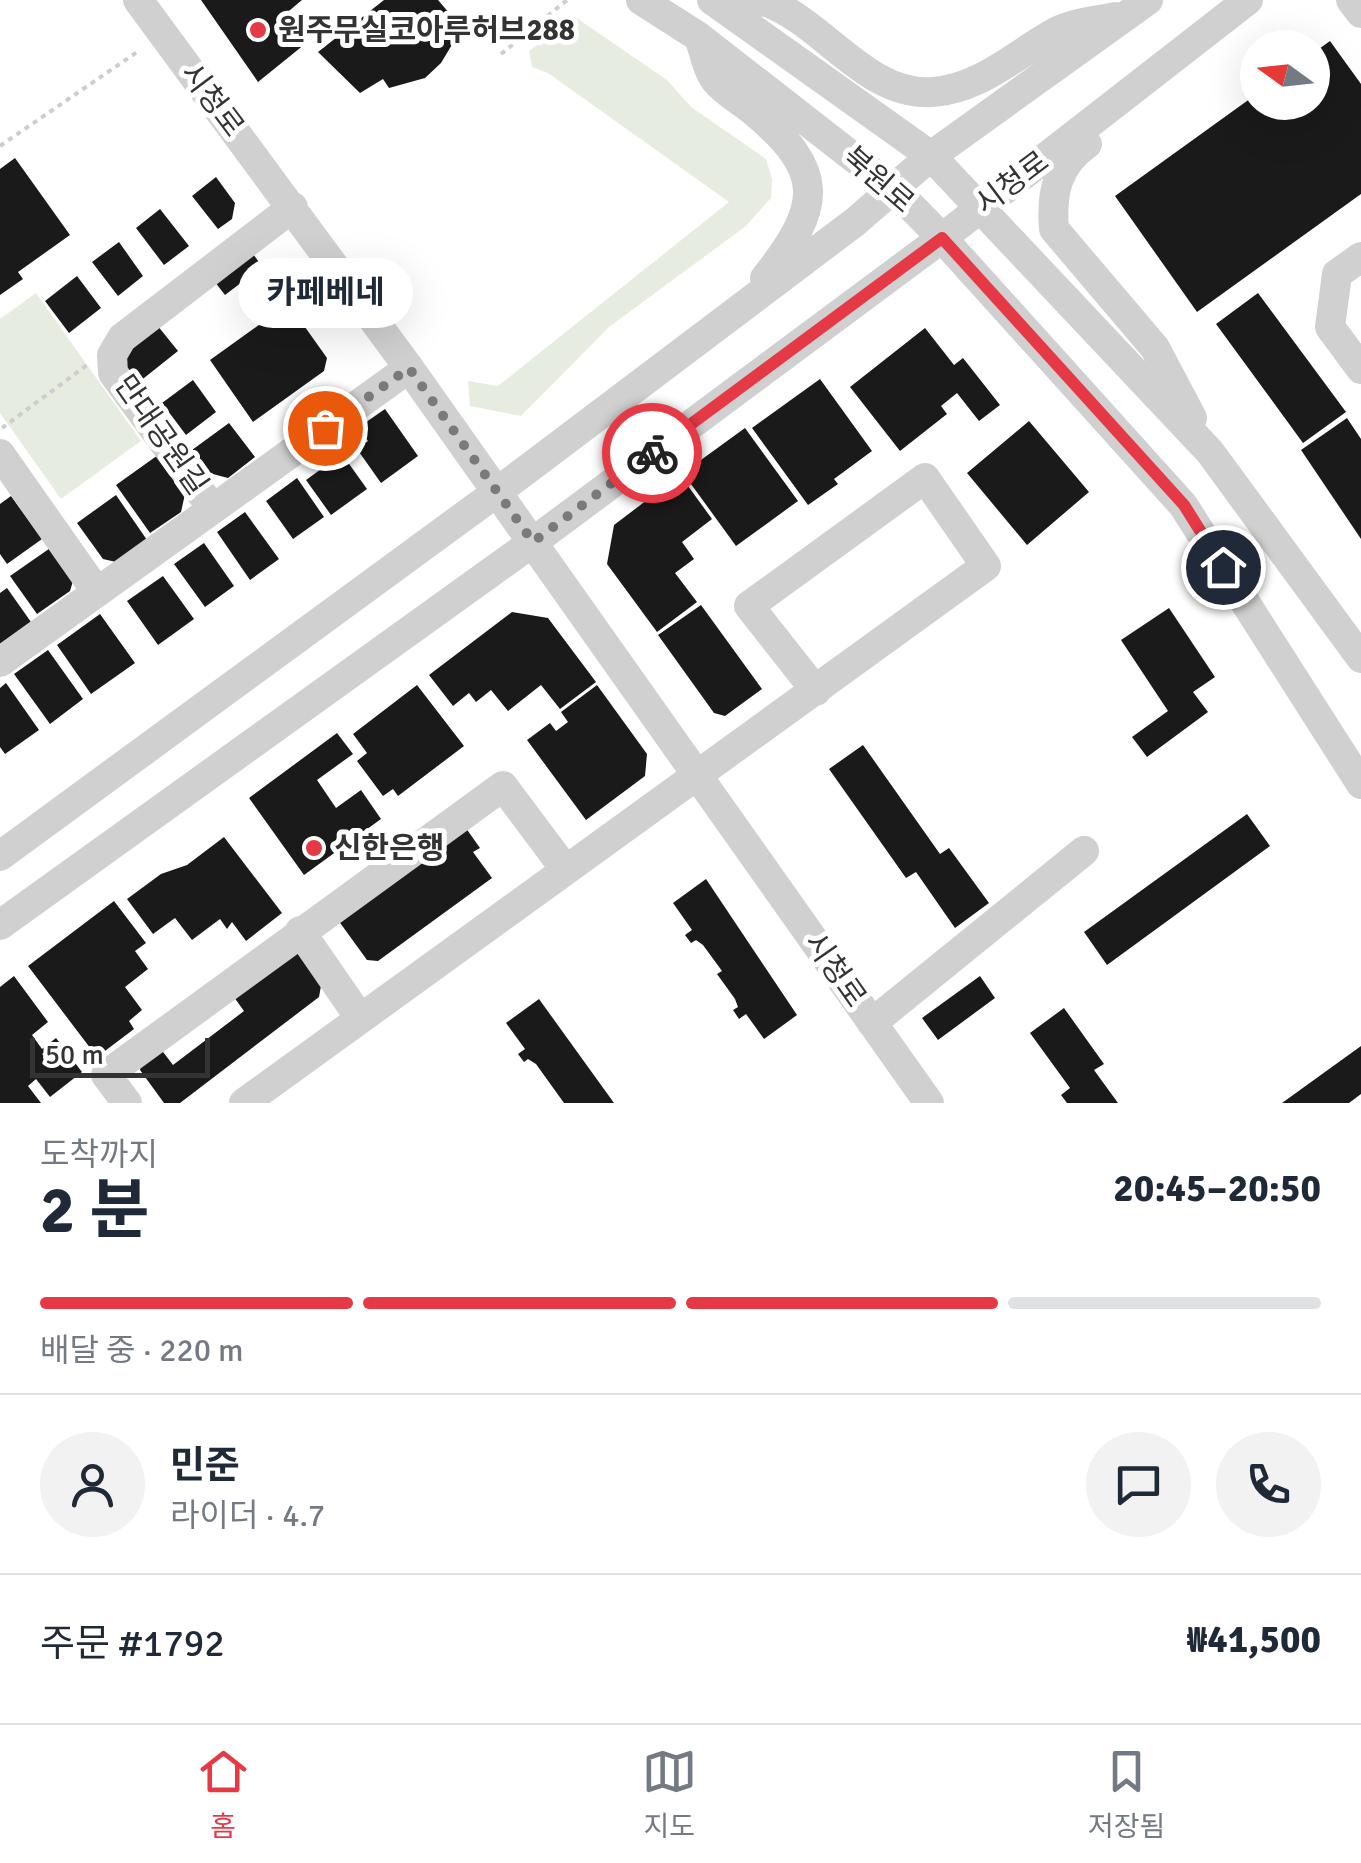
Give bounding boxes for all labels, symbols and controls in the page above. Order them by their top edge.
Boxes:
place label: 원주무실코아루허브288 [278,12,575,49]
marker: 원주무실코아루허브288 [247,19,269,41]
north arrow [1240,30,1330,120]
map controls [1240,30,1330,120]
street label: 시청로 [172,56,252,144]
street label: 북원로 [835,139,921,221]
street label: 시청로 [968,143,1056,223]
callout: 카페베네 [238,258,412,328]
text: 카페베네 [267,273,384,312]
street label: 만대공원길 [106,368,216,502]
pin [283,386,368,471]
icon: bag [298,401,353,456]
courier [602,403,702,503]
icon: bike [625,426,680,481]
pin [1181,525,1266,610]
icon: home [1196,540,1251,595]
place label: 신한은행 [334,830,444,867]
marker: 신한은행 [303,837,325,859]
street label: 시청로 [796,925,874,1015]
scale bar [30,1033,210,1078]
text: 50 m [45,1038,104,1072]
text: 도착까지 [40,1135,158,1174]
text: 20:45–20:50 [1113,1165,1321,1212]
text: 2 분 [40,1171,149,1251]
text: 배달 중 · 220 m [40,1331,244,1370]
button: person [40,1432,145,1537]
button: chat [1086,1432,1191,1537]
button: phone [1216,1432,1321,1537]
text: 민준 [170,1442,240,1489]
text: 라이더 · 4.7 [170,1496,325,1535]
text: ₩41,500 [1187,1616,1321,1663]
text: 주문 #1792 [40,1620,225,1667]
tab: 홈 [196,1744,251,1844]
tab: 지도 [642,1744,697,1844]
tab: 저장됨 [1088,1744,1165,1844]

